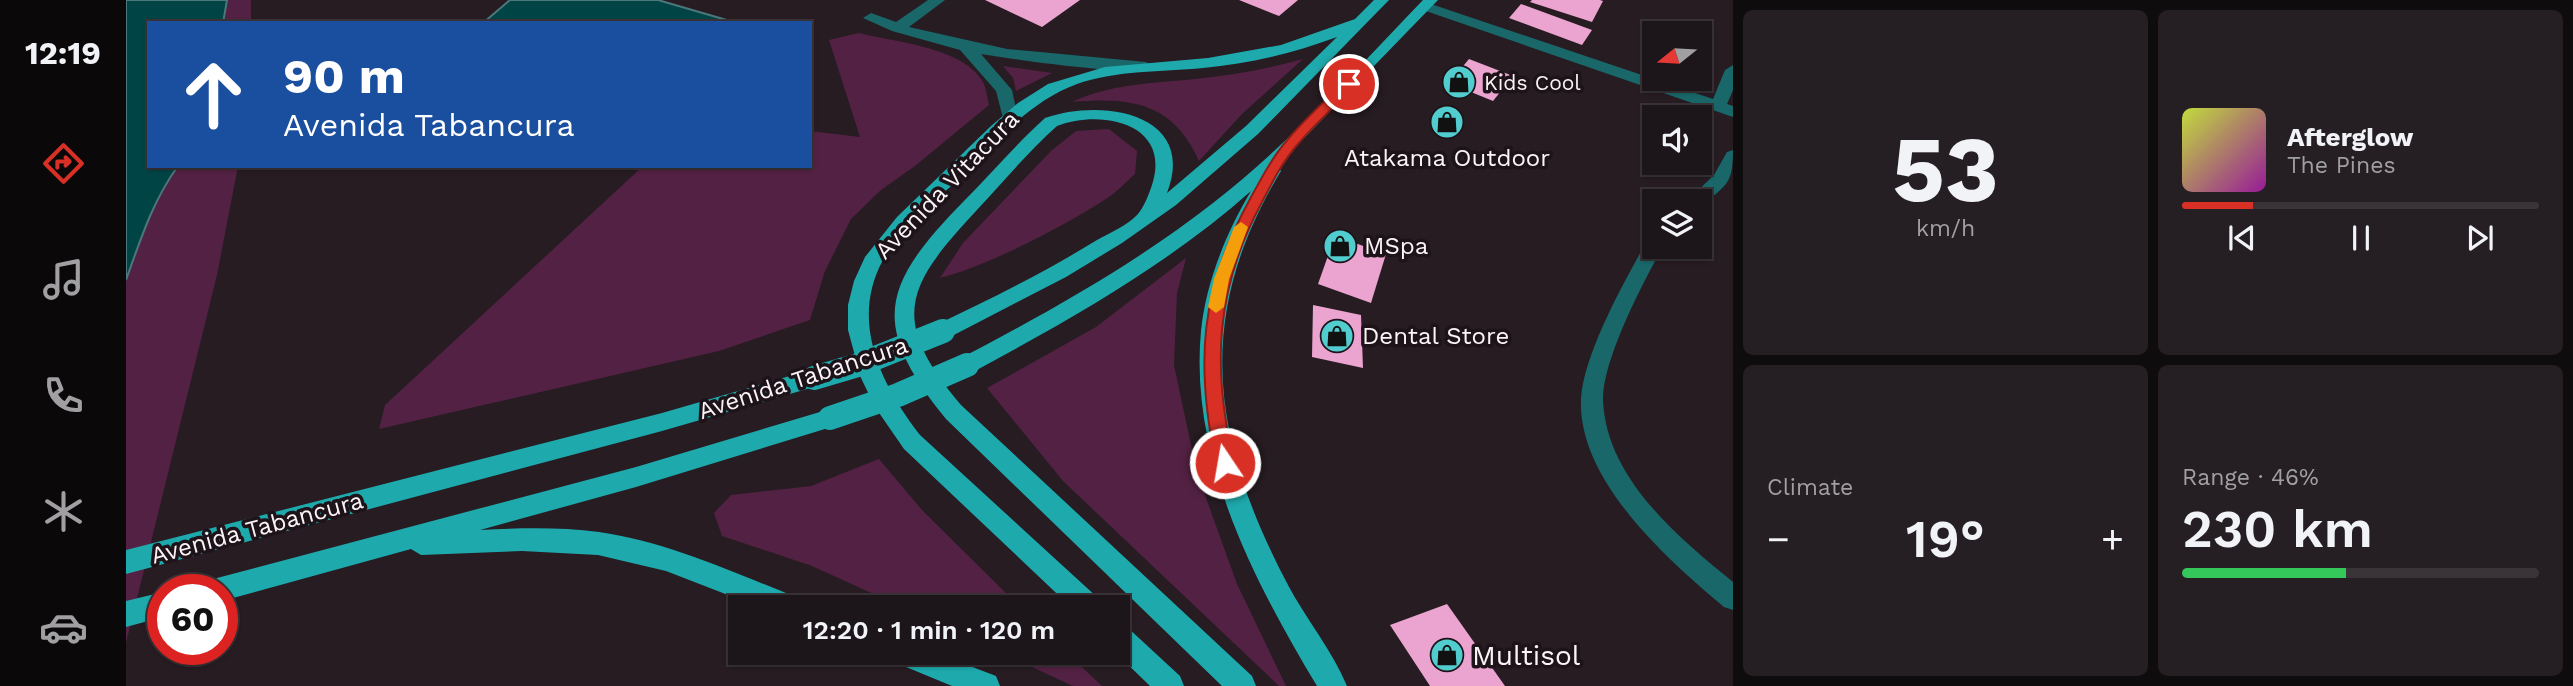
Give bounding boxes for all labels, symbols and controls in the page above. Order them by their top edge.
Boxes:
north arrow [1642,21,1712,91]
map controls [1642,21,1712,259]
text: 12:19 [25,34,101,72]
text: 90 m [283,47,405,105]
icon: ahead [168,49,259,140]
pin [1319,54,1379,114]
shop icon: Kids Cool [1440,63,1478,101]
icon: arrive [1330,65,1368,103]
place label: Kids Cool [1484,70,1581,95]
shop icon: Atakama Outdoor [1428,103,1466,141]
street label: Avenida Vitacura [869,105,1025,265]
button: sound [1642,105,1712,175]
text: Avenida Tabancura [283,106,575,144]
text: 53 [1892,116,1999,223]
text: Afterglow [2287,122,2413,152]
icon: directions [39,139,88,188]
place label: Atakama Outdoor [1344,144,1550,172]
text: The Pines [2287,152,2396,179]
button: layers [1642,189,1712,259]
text: km/h [1916,215,1975,242]
icon: previous [2223,219,2261,257]
icon: pause [2342,219,2380,257]
icon: next [2461,219,2499,257]
shop icon: MSpa [1321,227,1359,265]
place label: MSpa [1364,232,1428,260]
icon: music [39,255,88,304]
shop icon: Dental Store [1318,317,1356,355]
place label: Dental Store [1362,322,1509,350]
street label: Avenida Tabancura [695,331,911,425]
icon: phone [39,371,88,420]
position arrow [1188,426,1262,500]
text: Range · 46% [2182,464,2319,491]
text: Climate [1767,474,1853,501]
street label: Avenida Tabancura [148,486,366,570]
icon: climate [39,487,88,536]
text: 230 km [2182,499,2373,560]
text: 19° [1906,509,1985,570]
text: − [1767,517,1790,561]
text: + [2101,517,2124,561]
speed limit sign: 60 [147,574,238,665]
icon: car [39,603,88,652]
text: 12:20 · 1 min · 120 m [803,615,1055,645]
shop icon: Multisol [1428,636,1466,674]
place label: Multisol [1472,639,1581,672]

